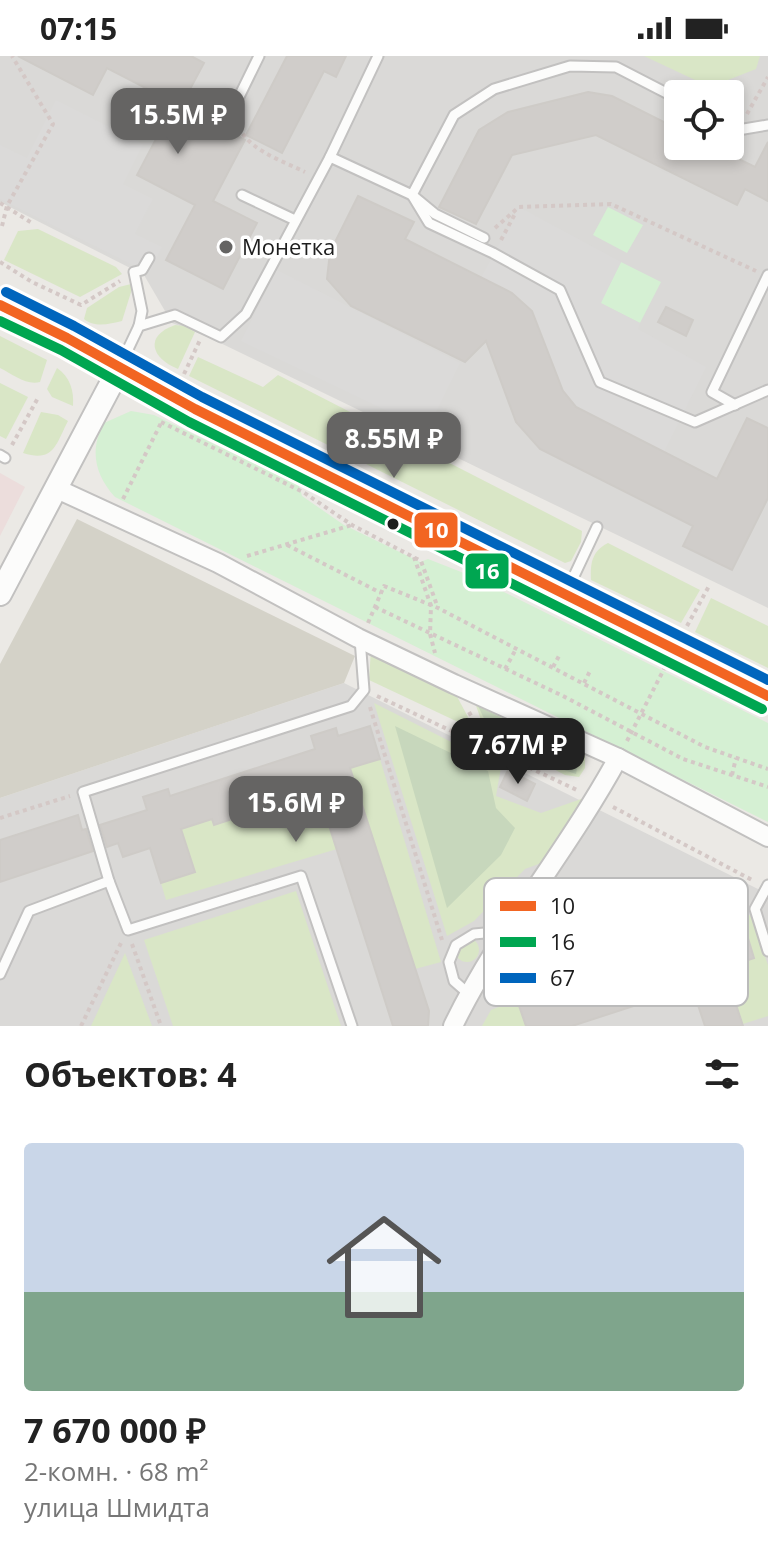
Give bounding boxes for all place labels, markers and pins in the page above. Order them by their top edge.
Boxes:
pin: 15.5M ₽ [104,88,252,156]
place label: Монетка [242,231,335,261]
marker: Монетка [217,238,235,256]
pin: 8.55M ₽ [320,412,468,480]
unlabelled marker [385,516,401,532]
pin: 7.67M ₽ [444,718,592,786]
pin: 15.6M ₽ [222,776,370,844]

